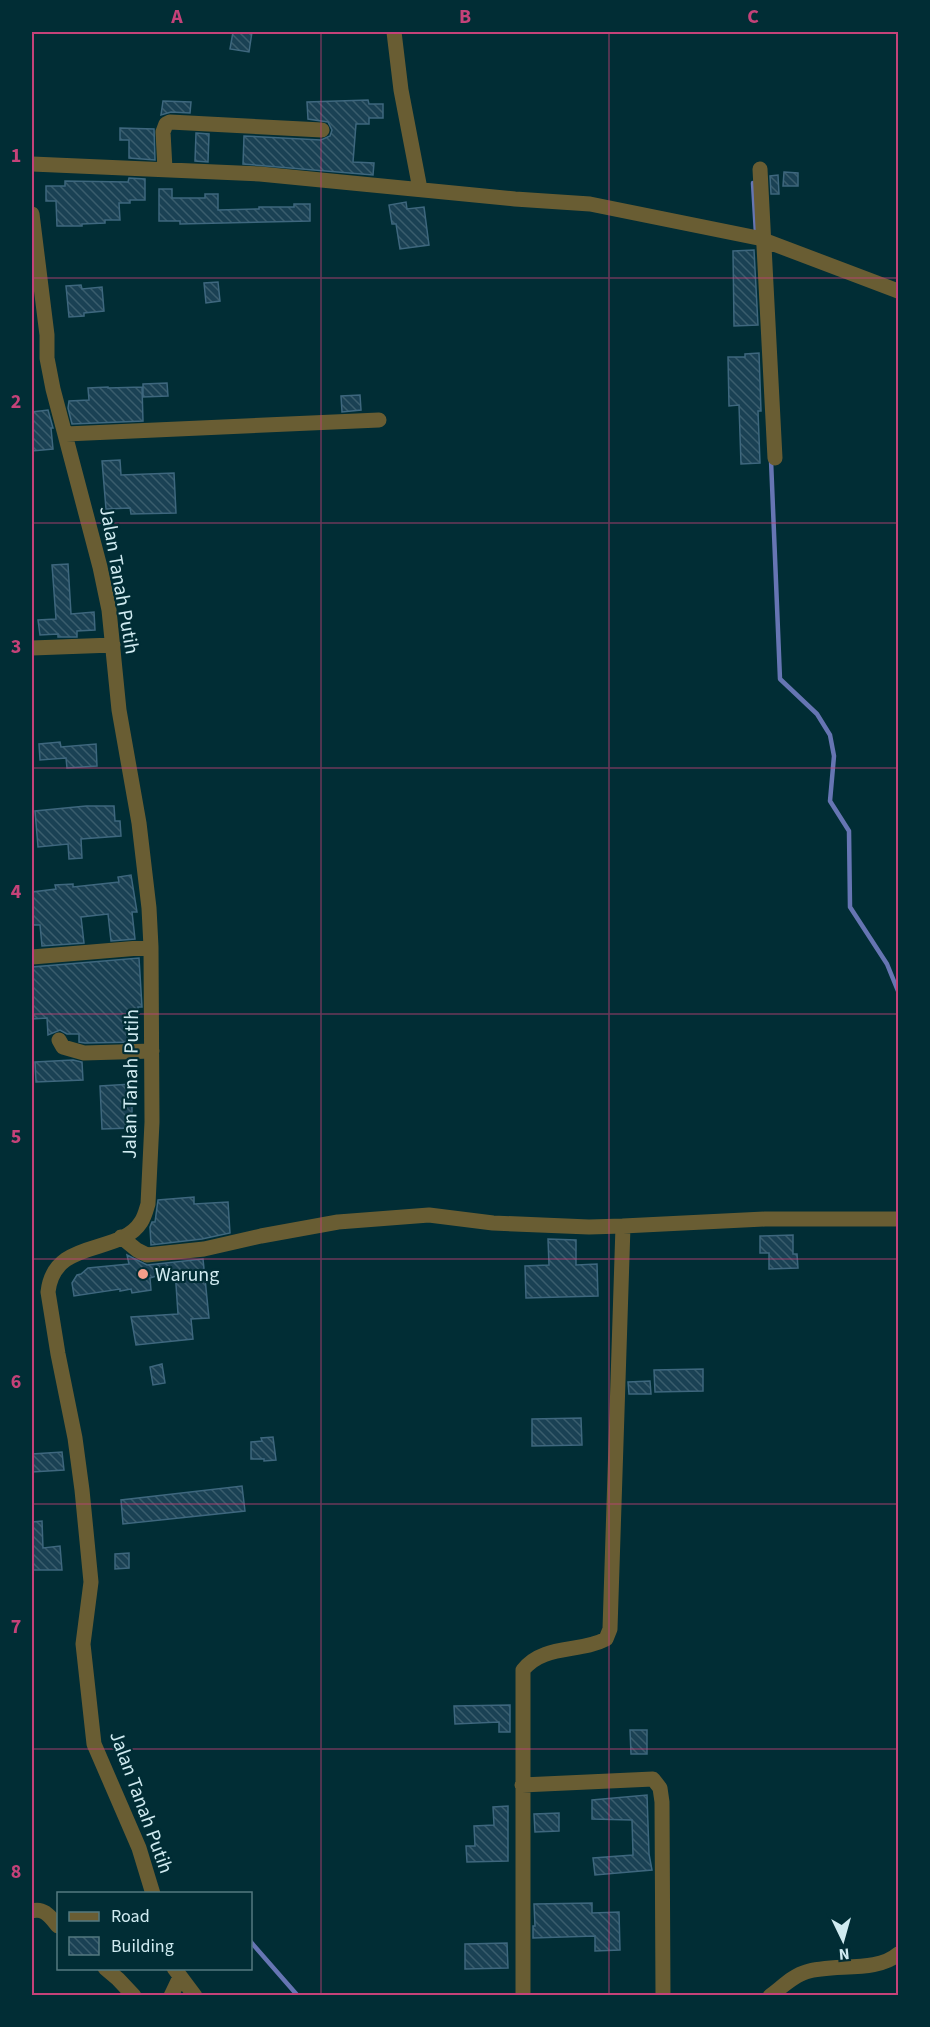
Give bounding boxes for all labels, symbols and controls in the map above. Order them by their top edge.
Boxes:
text: A [170,3,183,31]
text: B [459,3,471,31]
text: C [747,3,759,31]
text: 1 [11,142,21,170]
text: 2 [11,388,21,416]
street label: Jalan Tanah Putih [92,504,146,656]
text: 3 [11,633,21,661]
text: 4 [11,878,22,906]
street label: Jalan Tanah Putih [116,1009,146,1159]
text: 5 [11,1123,21,1151]
place label: Warung [155,1261,219,1289]
marker: Warung [136,1267,150,1281]
text: 6 [11,1368,21,1396]
text: 7 [11,1613,21,1641]
street label: Jalan Tanah Putih [102,1727,180,1878]
text: 8 [11,1858,21,1886]
legend [57,1892,252,1970]
text: Road [111,1904,150,1929]
north arrow [813,1910,873,1970]
text: Building [111,1934,174,1959]
text: N [838,1943,850,1965]

